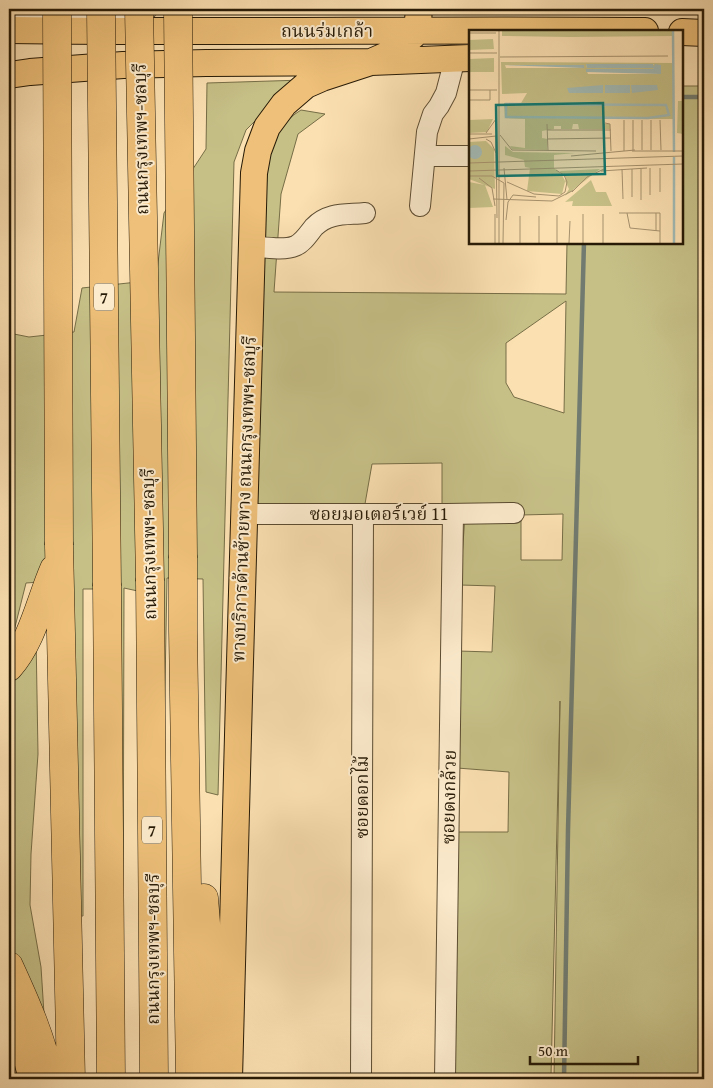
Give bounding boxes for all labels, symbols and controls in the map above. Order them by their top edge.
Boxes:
street label: ถนนร่มเกล้า [281,17,373,44]
inset map [469,30,683,244]
street label: ถนนกรุงเทพฯ-ชลบุรี [126,63,155,215]
road number: 7 [94,284,114,310]
street label: ทางบริการด้านซ้ายทาง ถนนกรุงเทพฯ-ชลบุรี [224,335,263,663]
street label: ถนนกรุงเทพฯ-ชลบุรี [134,468,163,620]
street label: ซอยมอเตอร์เวย์ 11 [310,500,448,527]
street label: ซอยดงกล้วย [434,750,463,844]
street label: ซอยดอกไม้ [348,755,375,839]
road number: 7 [142,816,162,844]
street label: ถนนกรุงเทพฯ-ชลบุรี [139,873,166,1025]
scale bar [530,1033,638,1065]
text: 50 m [538,1040,569,1061]

